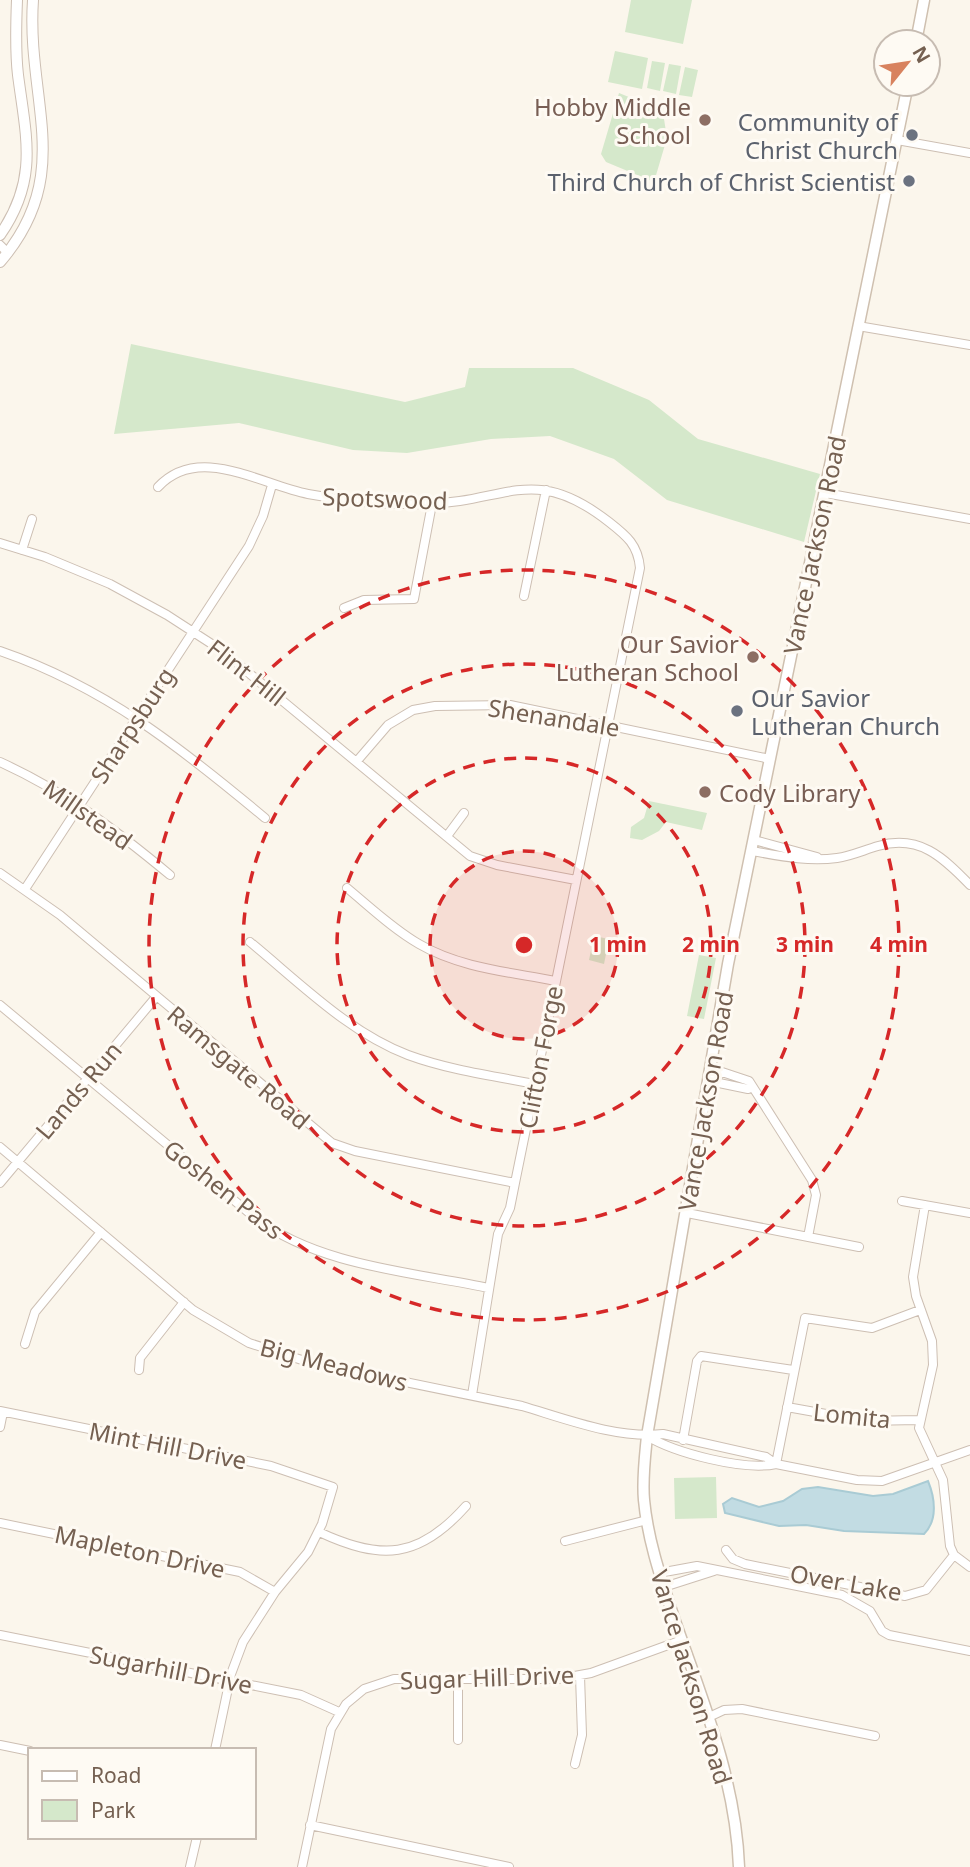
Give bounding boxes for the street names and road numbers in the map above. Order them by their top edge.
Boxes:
street label: Vance Jackson Road [775,433,853,657]
street label: Spotswood [322,479,448,517]
street label: Flint Hill [201,631,293,713]
street label: Sharpsburg [82,661,182,789]
street label: Shenandale [486,690,622,744]
street label: Millstead [37,771,139,857]
street label: Clifton Forge [510,983,570,1131]
street label: Vance Jackson Road [669,989,741,1213]
street label: Ramsgate Road [161,998,317,1136]
street label: Lands Run [27,1034,129,1146]
street label: Goshen Pass [157,1132,291,1246]
street label: Big Meadows [257,1330,411,1398]
street label: Lomita [812,1395,892,1435]
street label: Mint Hill Drive [86,1414,250,1476]
street label: Mapleton Drive [52,1517,228,1585]
street label: Over Lake [787,1556,905,1608]
street label: Vance Jackson Road [644,1566,740,1788]
street label: Sugarhill Drive [87,1637,255,1701]
street label: Sugar Hill Drive [399,1657,575,1697]

